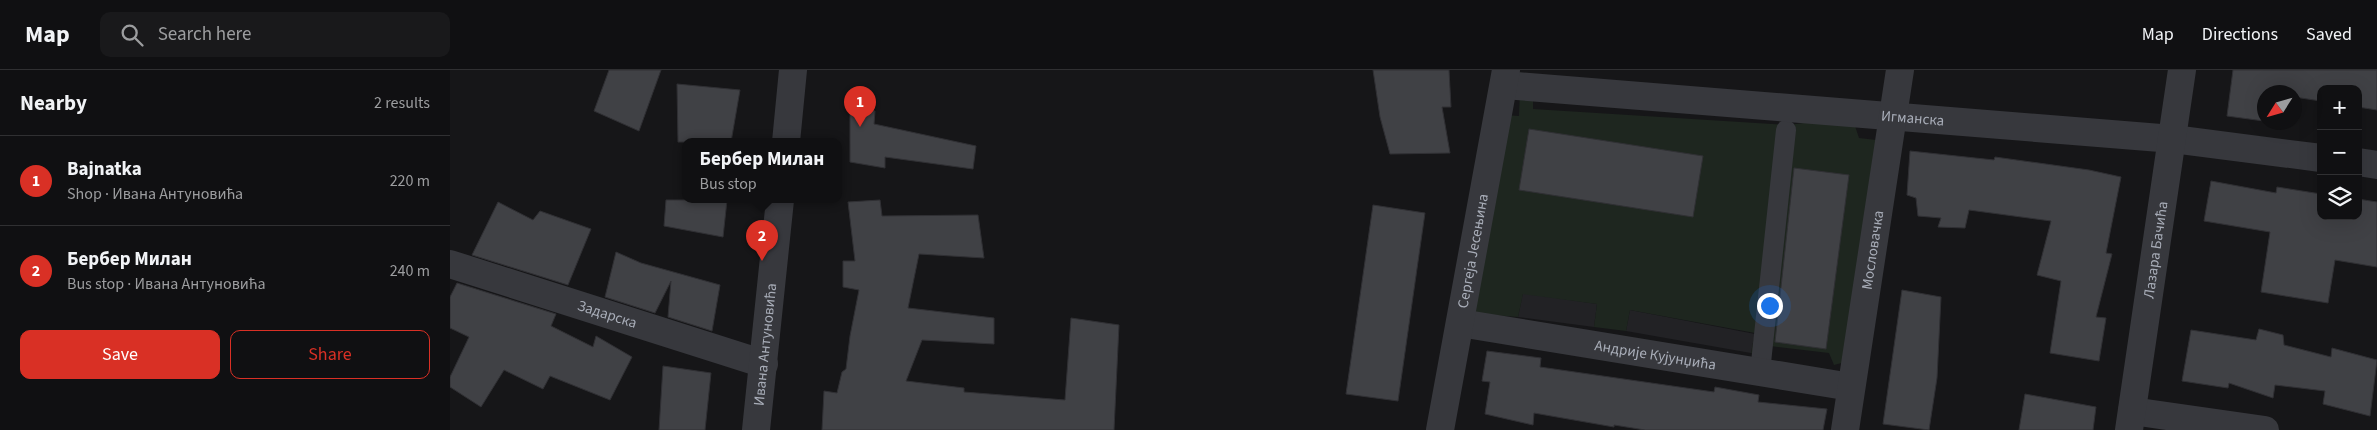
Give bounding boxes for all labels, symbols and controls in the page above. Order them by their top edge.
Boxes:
search box [100,12,450,57]
text: Map [25,17,70,52]
icon: search [118,21,146,49]
text: Search here [158,21,251,48]
text: Map [2142,22,2174,47]
text: Directions [2202,22,2278,47]
text: Saved [2306,22,2352,47]
north arrow [2257,85,2302,130]
map controls [2317,85,2362,220]
button: + [2317,85,2362,130]
pin: 1 [844,86,876,127]
text: Nearby [20,88,87,118]
text: 2 results [374,92,430,114]
street label: Игманска [1880,105,1945,131]
button: − [2317,130,2362,175]
popup [682,138,842,203]
text: Бербер Милан [700,146,824,173]
text: Bajnatka [67,156,142,183]
text: 1 [32,170,40,192]
text: 220 m [390,170,430,192]
text: Bus stop [700,173,757,195]
button: layers [2317,175,2362,220]
text: Shop · Ивана Антуновића [67,183,243,205]
street label: Сергеја Јесењина [1453,192,1494,310]
street label: Лазара Бачића [2138,200,2174,300]
street label: Мословачка [1857,209,1889,291]
pin: 2 [746,220,778,261]
text: Бербер Милан [67,246,192,273]
text: 2 [32,260,40,282]
text: 240 m [390,260,430,282]
text: Bus stop · Ивана Антуновића [67,273,266,295]
street label: Ивана Антуновића [749,282,782,407]
your location [1757,293,1783,319]
street label: Задарска [575,295,640,334]
button: Save [20,330,220,379]
button: Share [230,330,430,379]
street label: Андрије Кујунџића [1593,335,1718,376]

